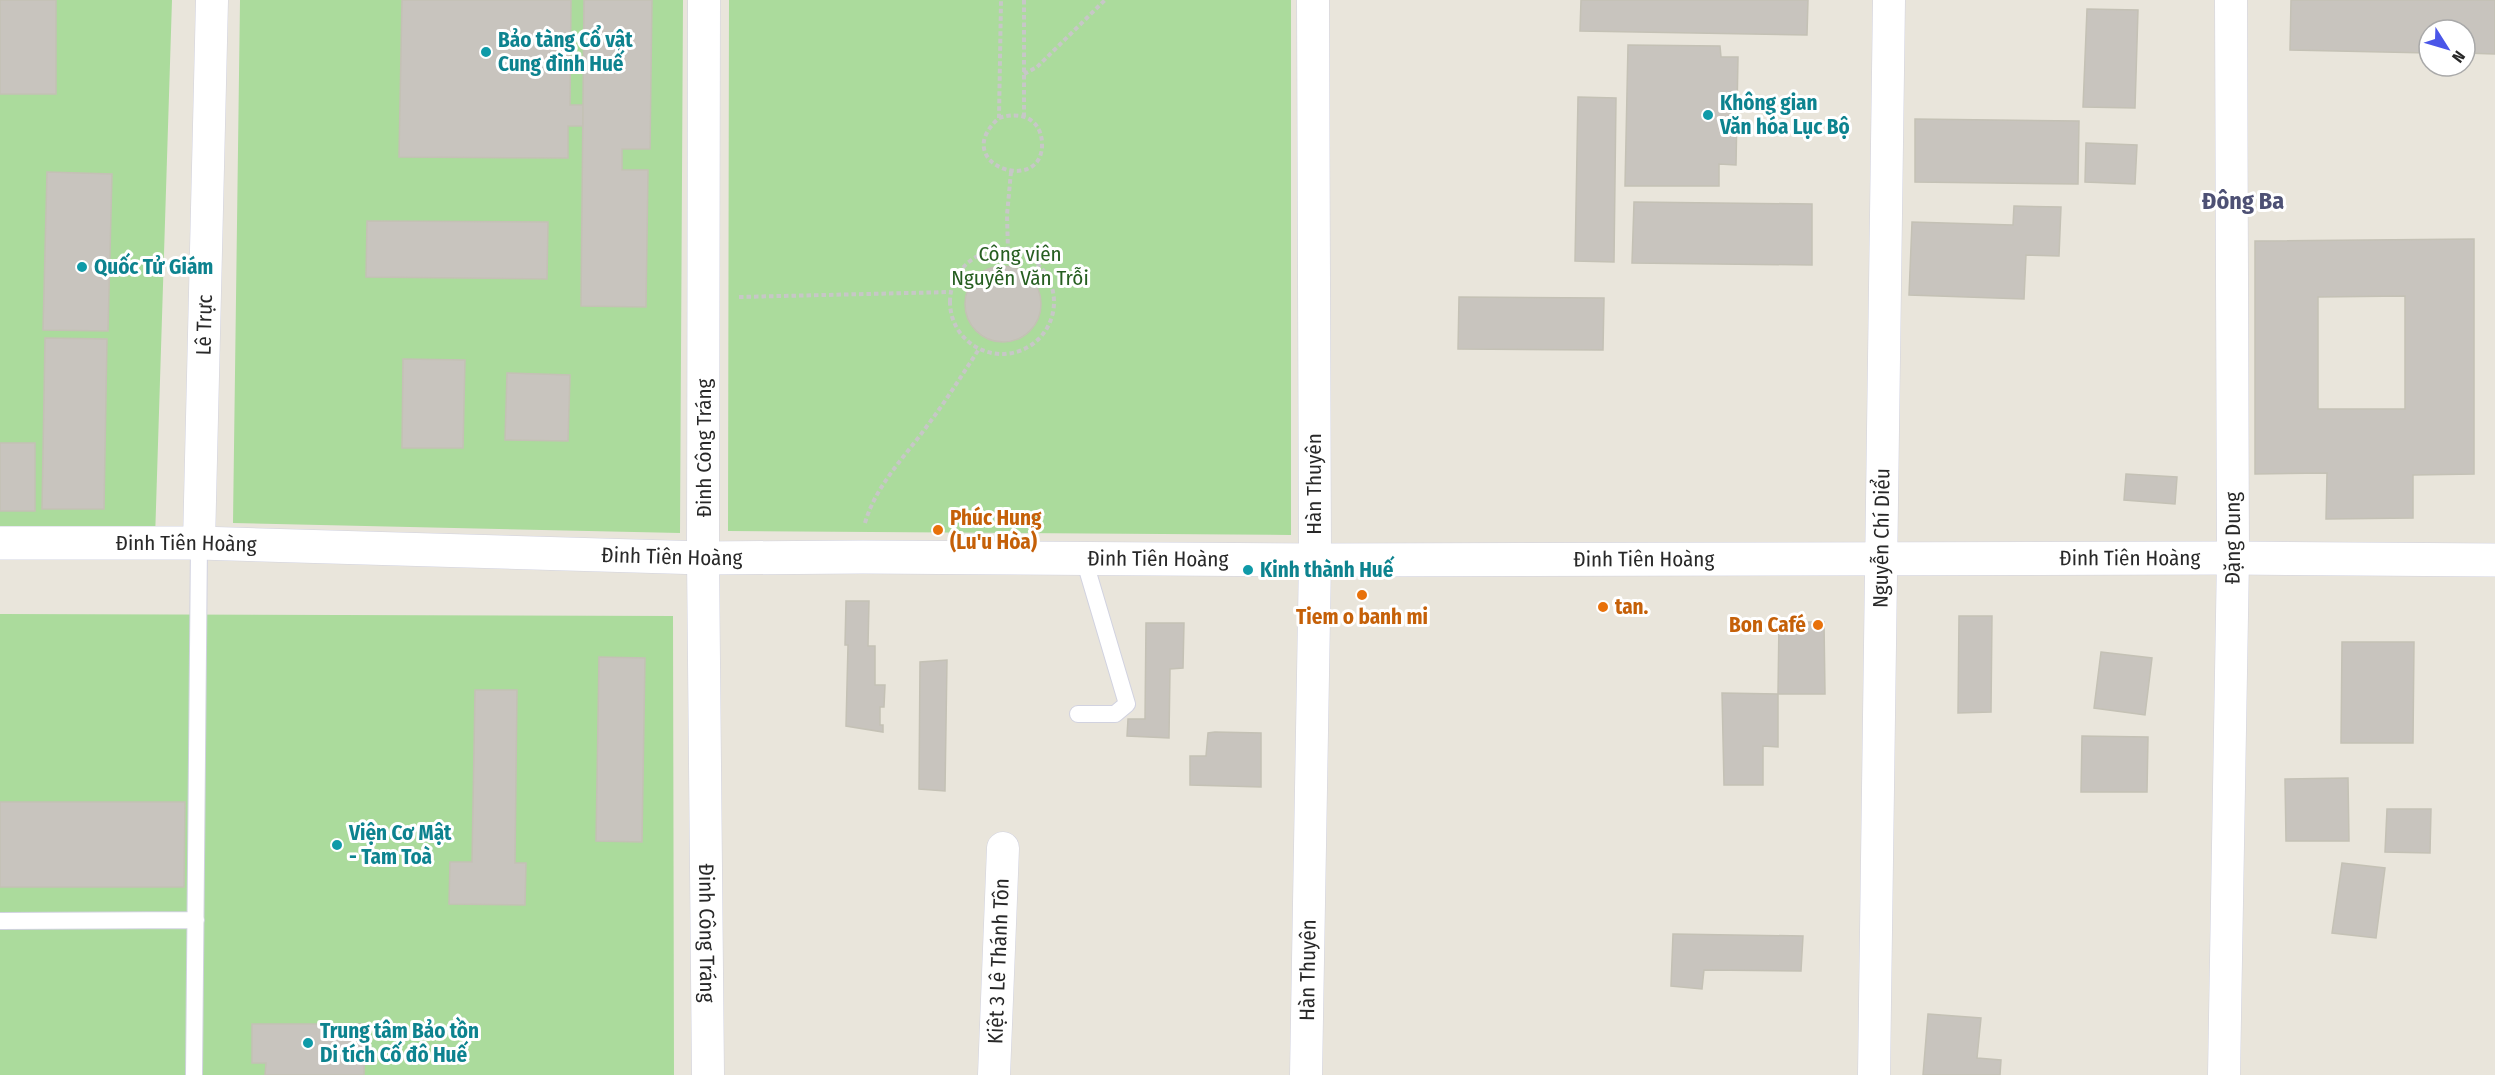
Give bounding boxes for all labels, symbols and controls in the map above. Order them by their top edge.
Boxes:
north arrow [2417,18,2477,78]
place label: Bảo tàng Cổ vật Cung đình Huế [498,25,633,77]
marker: Bảo tàng Cổ vật Cung đình Huế [479,45,493,59]
text: N [2448,47,2469,66]
place label: Không gian Văn hóa Lục Bộ [1719,90,1850,140]
marker: Không gian Văn hóa Lục Bộ [1701,108,1715,122]
district label: Đông Ba [2202,187,2284,215]
park label: Công viên Nguyễn Văn Trỗi [951,241,1089,291]
place label: Quốc Tử Giám [94,252,213,280]
marker: Quốc Tử Giám [75,260,89,274]
street label: Lê Trực [190,294,218,356]
street label: Đinh Công Tráng [691,378,717,517]
street label: Hàn Thuyên [1301,433,1327,535]
street label: Nguyễn Chí Diểu [1868,468,1895,608]
street label: Đặng Dung [2220,492,2246,585]
place label: Phúc Hung (Lu'u Hòa) [950,505,1042,555]
marker: Phúc Hung (Lu'u Hòa) [931,523,945,537]
street label: Đinh Tiên Hoàng [115,530,257,558]
street label: Đinh Tiên Hoàng [601,542,743,571]
street label: Đinh Tiên Hoàng [1087,545,1229,572]
street label: Đinh Tiên Hoàng [2059,545,2200,571]
street label: Đinh Tiên Hoàng [1573,546,1714,572]
place label: Kinh thành Huế [1260,555,1395,583]
marker: Kinh thành Huế [1241,563,1255,577]
marker: Tiem o banh mi [1355,588,1369,602]
place label: tan. [1615,594,1649,620]
marker: tan. [1596,600,1610,614]
place label: Tiem o banh mi [1296,604,1428,630]
place label: Bon Café [1729,612,1806,638]
marker: Bon Café [1811,618,1825,632]
place label: Viện Cơ Mật - Tam Toà [348,820,452,870]
marker: Viện Cơ Mật - Tam Toà [330,838,344,852]
street label: Đinh Công Tráng [693,863,720,1003]
street label: Kiệt 3 Lê Thánh Tôn [982,878,1015,1045]
street label: Hàn Thuyên [1294,919,1322,1021]
place label: Trung tâm Bảo tồn Di tích Cố đô Huế [320,1016,479,1068]
marker: Trung tâm Bảo tồn Di tích Cố đô Huế [301,1036,315,1050]

